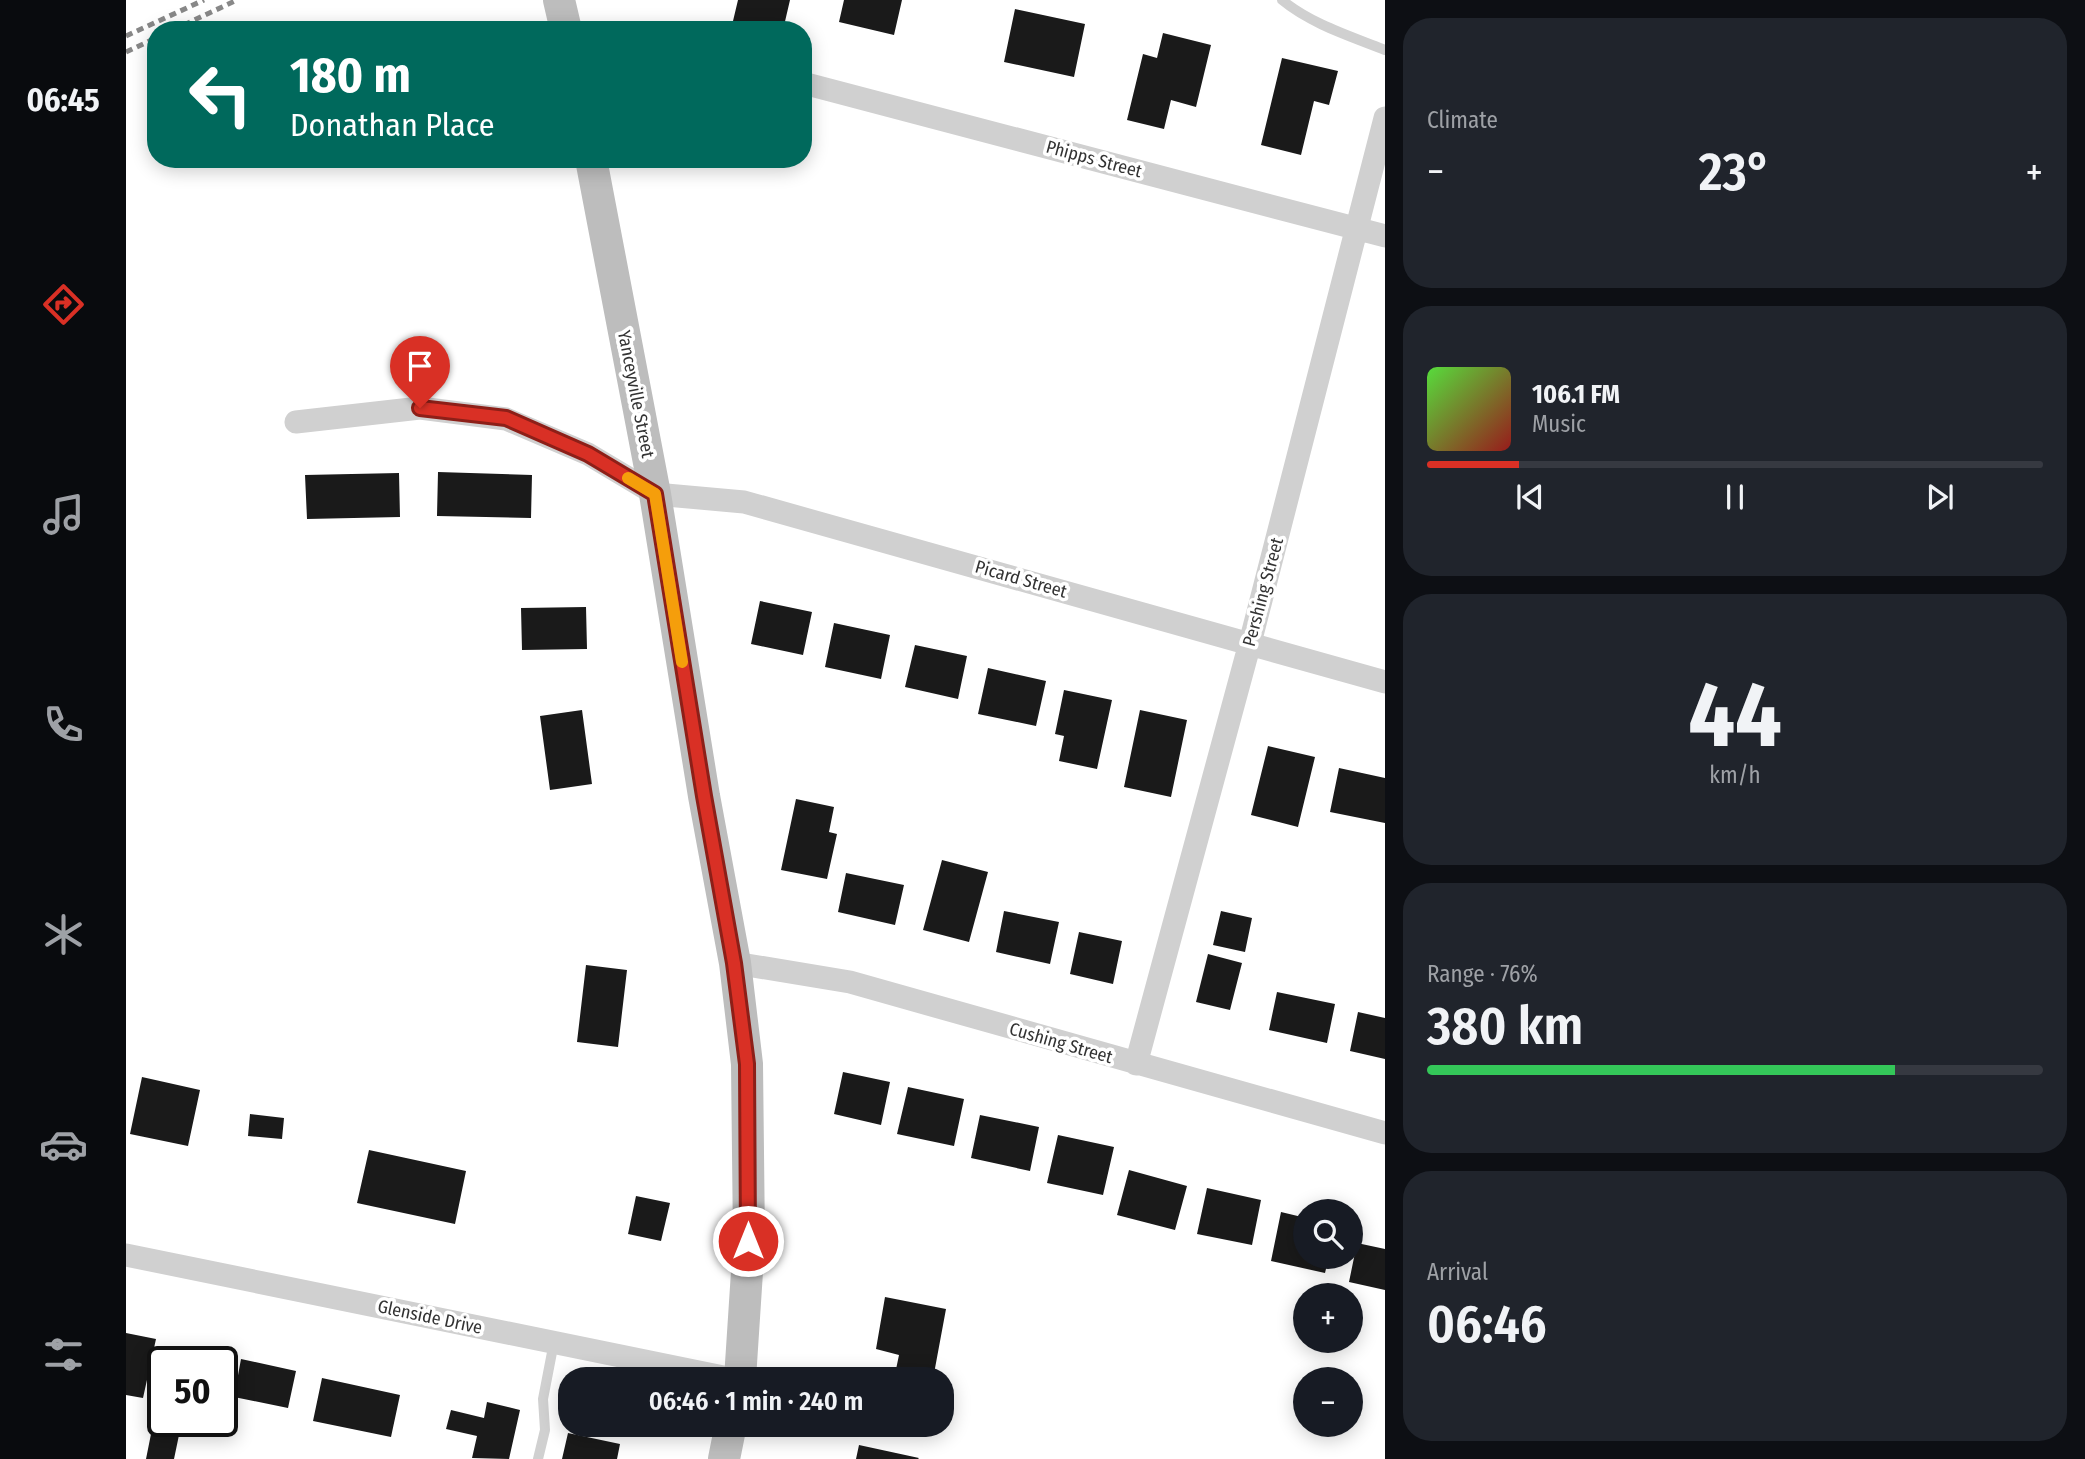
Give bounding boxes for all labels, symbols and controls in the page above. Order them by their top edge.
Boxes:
text: 180 m [290,46,411,105]
icon: left [175,49,266,140]
text: 06:45 [26,81,100,119]
text: Donathan Place [290,106,495,144]
text: Climate [1427,106,1498,134]
street label: Phipps Street [1044,136,1144,182]
text: 23° [1699,141,1771,204]
text: − [1427,149,1444,195]
text: + [2026,149,2043,195]
icon: directions [39,280,88,329]
street label: Yanceyville Street [613,328,659,460]
pin [390,336,450,408]
icon: arrive [401,347,439,385]
text: 106.1 FM [1532,379,1620,410]
text: Music [1532,410,1586,438]
icon: previous [1511,478,1549,516]
icon: pause [1716,478,1754,516]
icon: next [1921,478,1959,516]
icon: music [39,490,88,539]
street label: Pershing Street [1238,535,1288,649]
street label: Picard Street [973,555,1069,603]
text: 44 [1688,661,1782,770]
icon: phone [39,700,88,749]
text: km/h [1709,761,1761,789]
icon: climate [39,910,88,959]
text: Range · 76% [1427,960,1538,988]
text: 380 km [1427,995,1583,1058]
street label: Cushing Street [1007,1018,1115,1068]
icon: car [39,1120,88,1169]
map controls [1293,1199,1363,1437]
button: search [1293,1199,1363,1269]
position arrow [711,1204,785,1278]
text: Arrival [1427,1258,1488,1286]
button: + [1293,1283,1363,1353]
text: 06:46 [1427,1293,1547,1356]
street label: Glenside Drive [376,1295,484,1339]
icon: filters [39,1330,88,1379]
speed limit sign: 50 [147,1346,238,1437]
button: − [1293,1367,1363,1437]
text: 06:46 · 1 min · 240 m [649,1386,863,1417]

